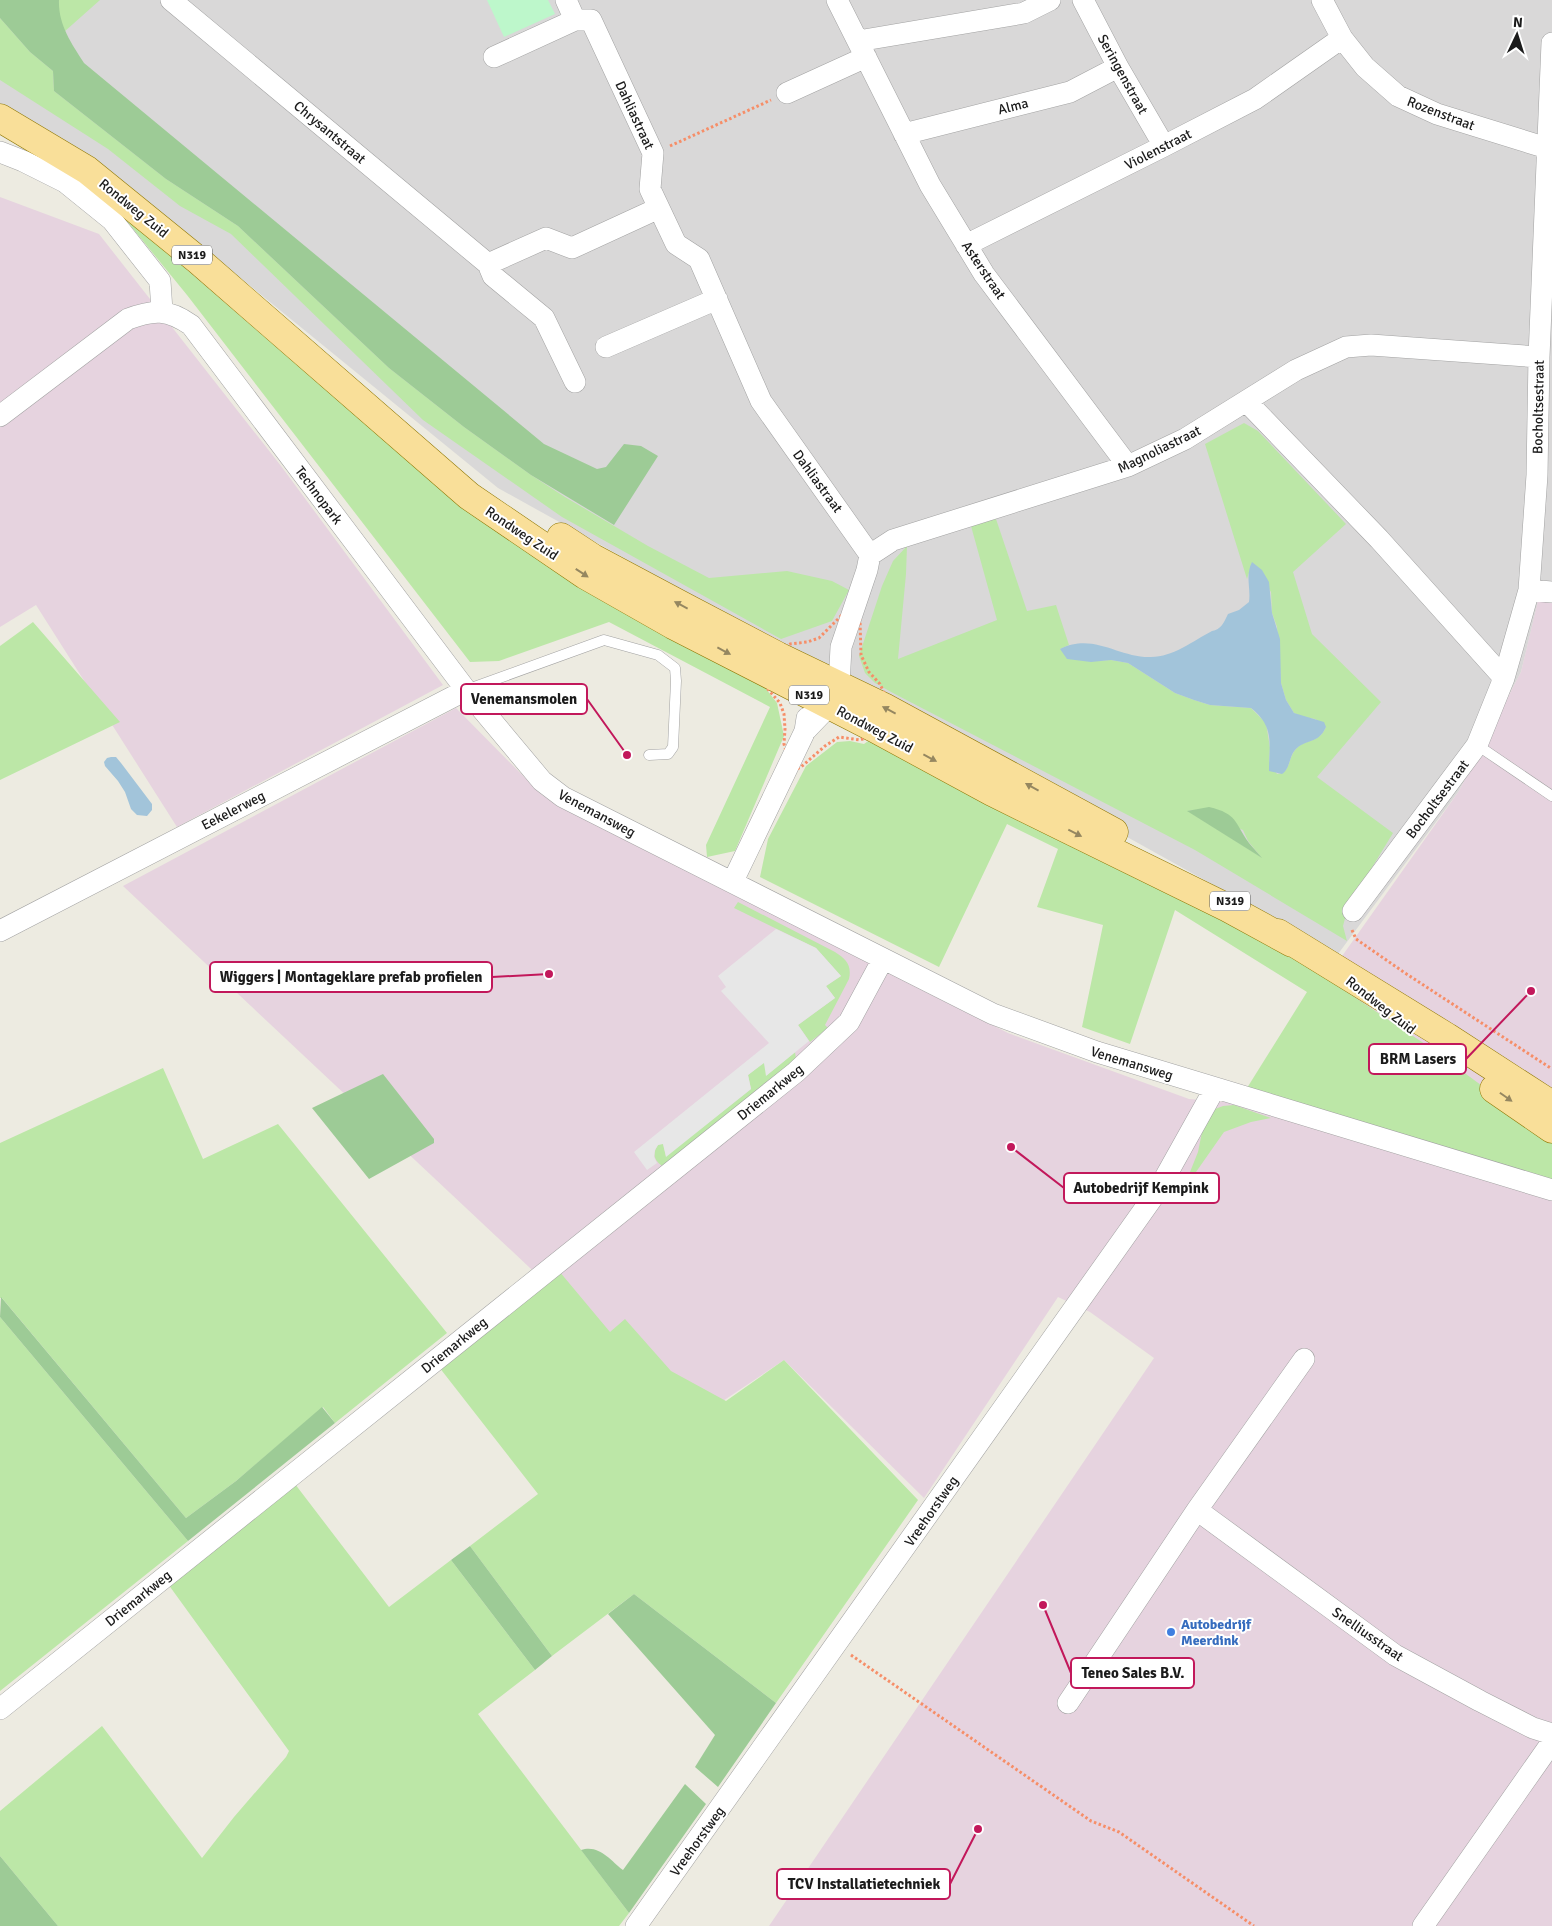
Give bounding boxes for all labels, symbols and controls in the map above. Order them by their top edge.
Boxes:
north arrow [1492,10,1542,60]
text: N [1512,14,1523,31]
street label: Seringenstraat [1094,31,1152,117]
street label: Dahliastraat [611,78,658,152]
street label: Rozenstraat [1405,93,1477,134]
street label: Alma [996,95,1030,118]
street label: Chrysantstraat [290,97,369,168]
street label: Violenstraat [1122,125,1195,174]
street label: Rondweg Zuid [96,175,172,242]
street label: Asterstraat [958,238,1009,303]
road number: N319 [172,246,212,264]
street label: Bocholtsestraat [1529,360,1548,454]
street label: Magnoliastraat [1115,422,1204,477]
street label: Dahliastraat [789,447,846,516]
street label: Technopark [291,463,346,528]
street label: Rondweg Zuid [482,503,561,564]
one-way arrow [575,568,588,578]
one-way arrow [674,601,689,609]
one-way arrow [717,647,731,655]
callout: Venemansmolen [461,684,587,714]
road number: N319 [789,686,829,704]
text: Venemansmolen [471,690,577,708]
street label: Rondweg Zuid [834,702,916,757]
one-way arrow [882,706,896,714]
one-way arrow [924,754,937,763]
street label: Bocholtsestraat [1402,756,1473,842]
one-way arrow [1025,783,1038,792]
street label: Venemansweg [555,786,638,841]
street label: Eekelerweg [199,787,268,834]
one-way arrow [1067,829,1082,837]
road number: N319 [1210,891,1250,910]
callout: Wiggers | Montageklare prefab profielen [210,962,492,992]
text: Wiggers | Montageklare prefab profielen [220,968,482,986]
street label: Rondweg Zuid [1342,973,1419,1038]
street label: Venemansweg [1089,1043,1175,1084]
callout: BRM Lasers [1369,1044,1466,1074]
text: BRM Lasers [1380,1050,1457,1068]
street label: Driemarkweg [734,1061,807,1124]
one-way arrow [1499,1092,1513,1102]
callout: Autobedrijf Kempink [1064,1173,1219,1203]
text: Autobedrijf Kempink [1073,1179,1209,1197]
street label: Driemarkweg [418,1314,491,1377]
street label: Vreehorstweg [901,1473,962,1550]
street label: Driemarkweg [102,1567,175,1630]
street label: Snelliusstraat [1329,1604,1407,1665]
place label: Autobedrijf Meerdink [1181,1616,1252,1649]
marker: Autobedrijf Meerdink [1165,1626,1177,1638]
callout: Teneo Sales B.V. [1071,1658,1194,1688]
text: Teneo Sales B.V. [1081,1664,1185,1682]
street label: Vreehorstweg [666,1803,728,1880]
callout: TCV Installatietechniek [777,1869,950,1899]
text: TCV Installatietechniek [788,1875,940,1893]

